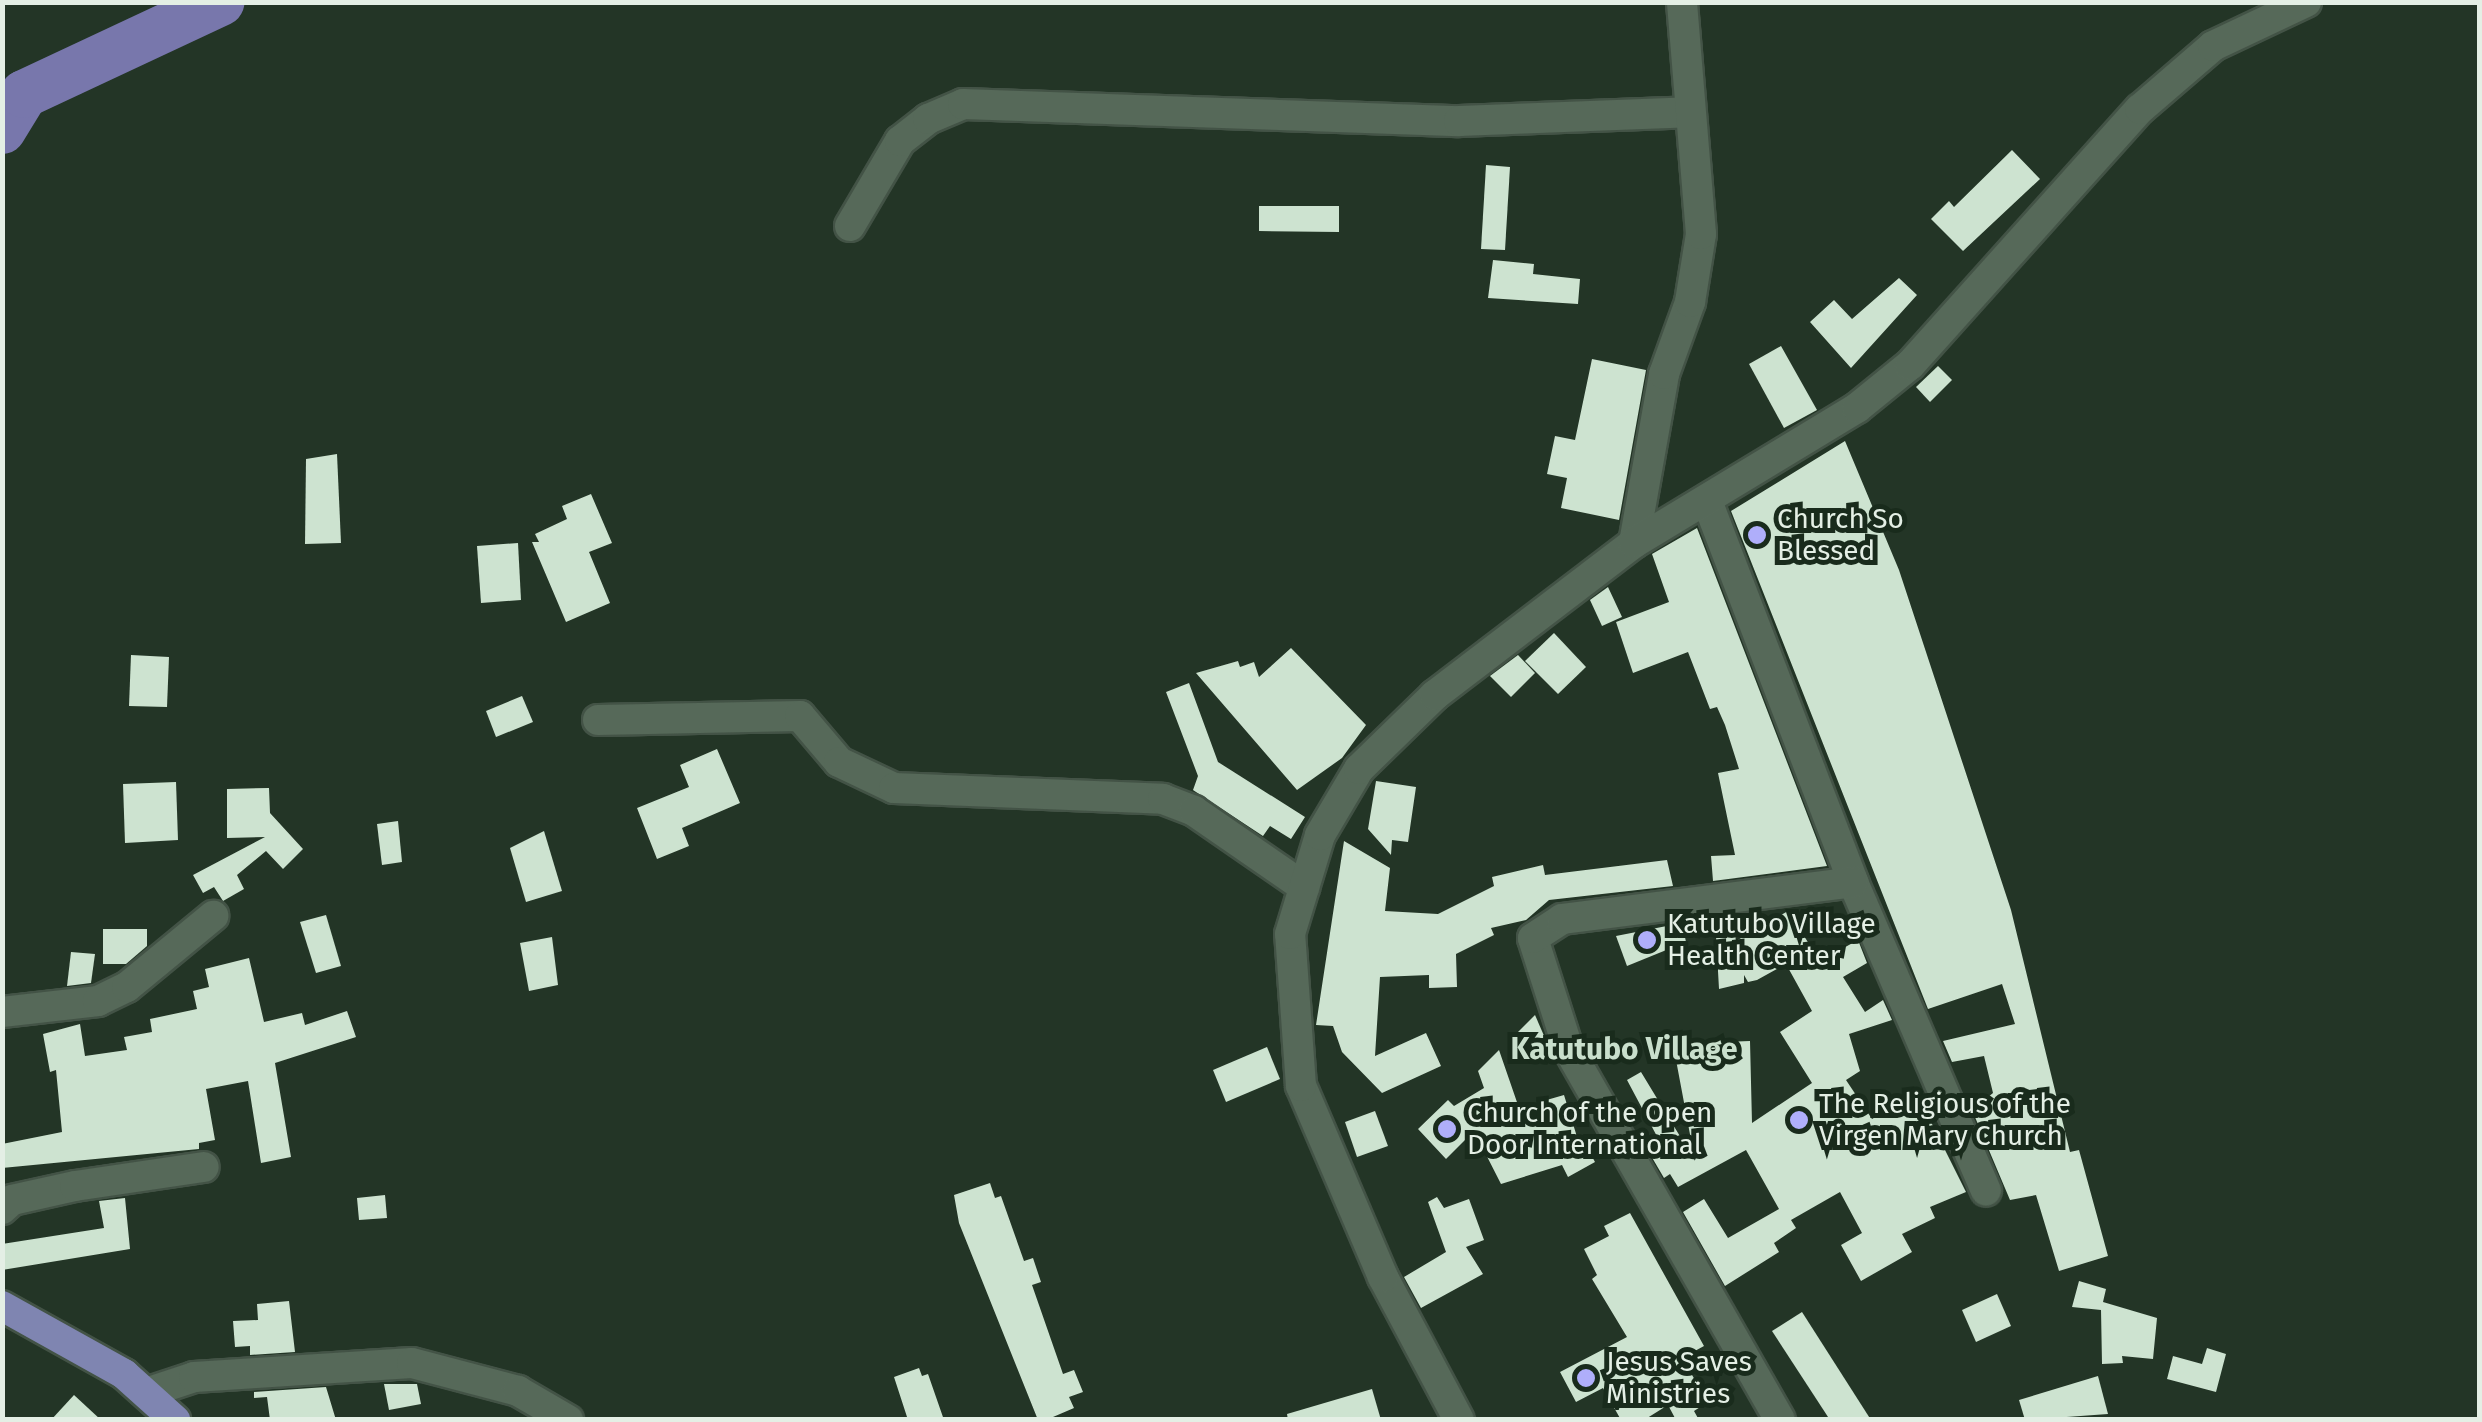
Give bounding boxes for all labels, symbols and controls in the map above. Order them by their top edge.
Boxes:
place label: Church So Blessed [1777,502,1904,568]
marker: Church So Blessed [1746,524,1768,546]
place label: Katutubo Village Health Center [1667,907,1876,973]
marker: Katutubo Village Health Center [1636,929,1658,951]
district label: Katutubo Village [1511,1031,1737,1067]
place label: The Religious of the Virgen Mary Church [1819,1087,2071,1153]
place label: Church of the Open Door International [1467,1096,1712,1162]
marker: The Religious of the Virgen Mary Church [1788,1109,1810,1131]
marker: Church of the Open Door International [1436,1118,1458,1140]
place label: Jesus Saves Ministries [1606,1345,1752,1411]
marker: Jesus Saves Ministries [1575,1367,1597,1389]

